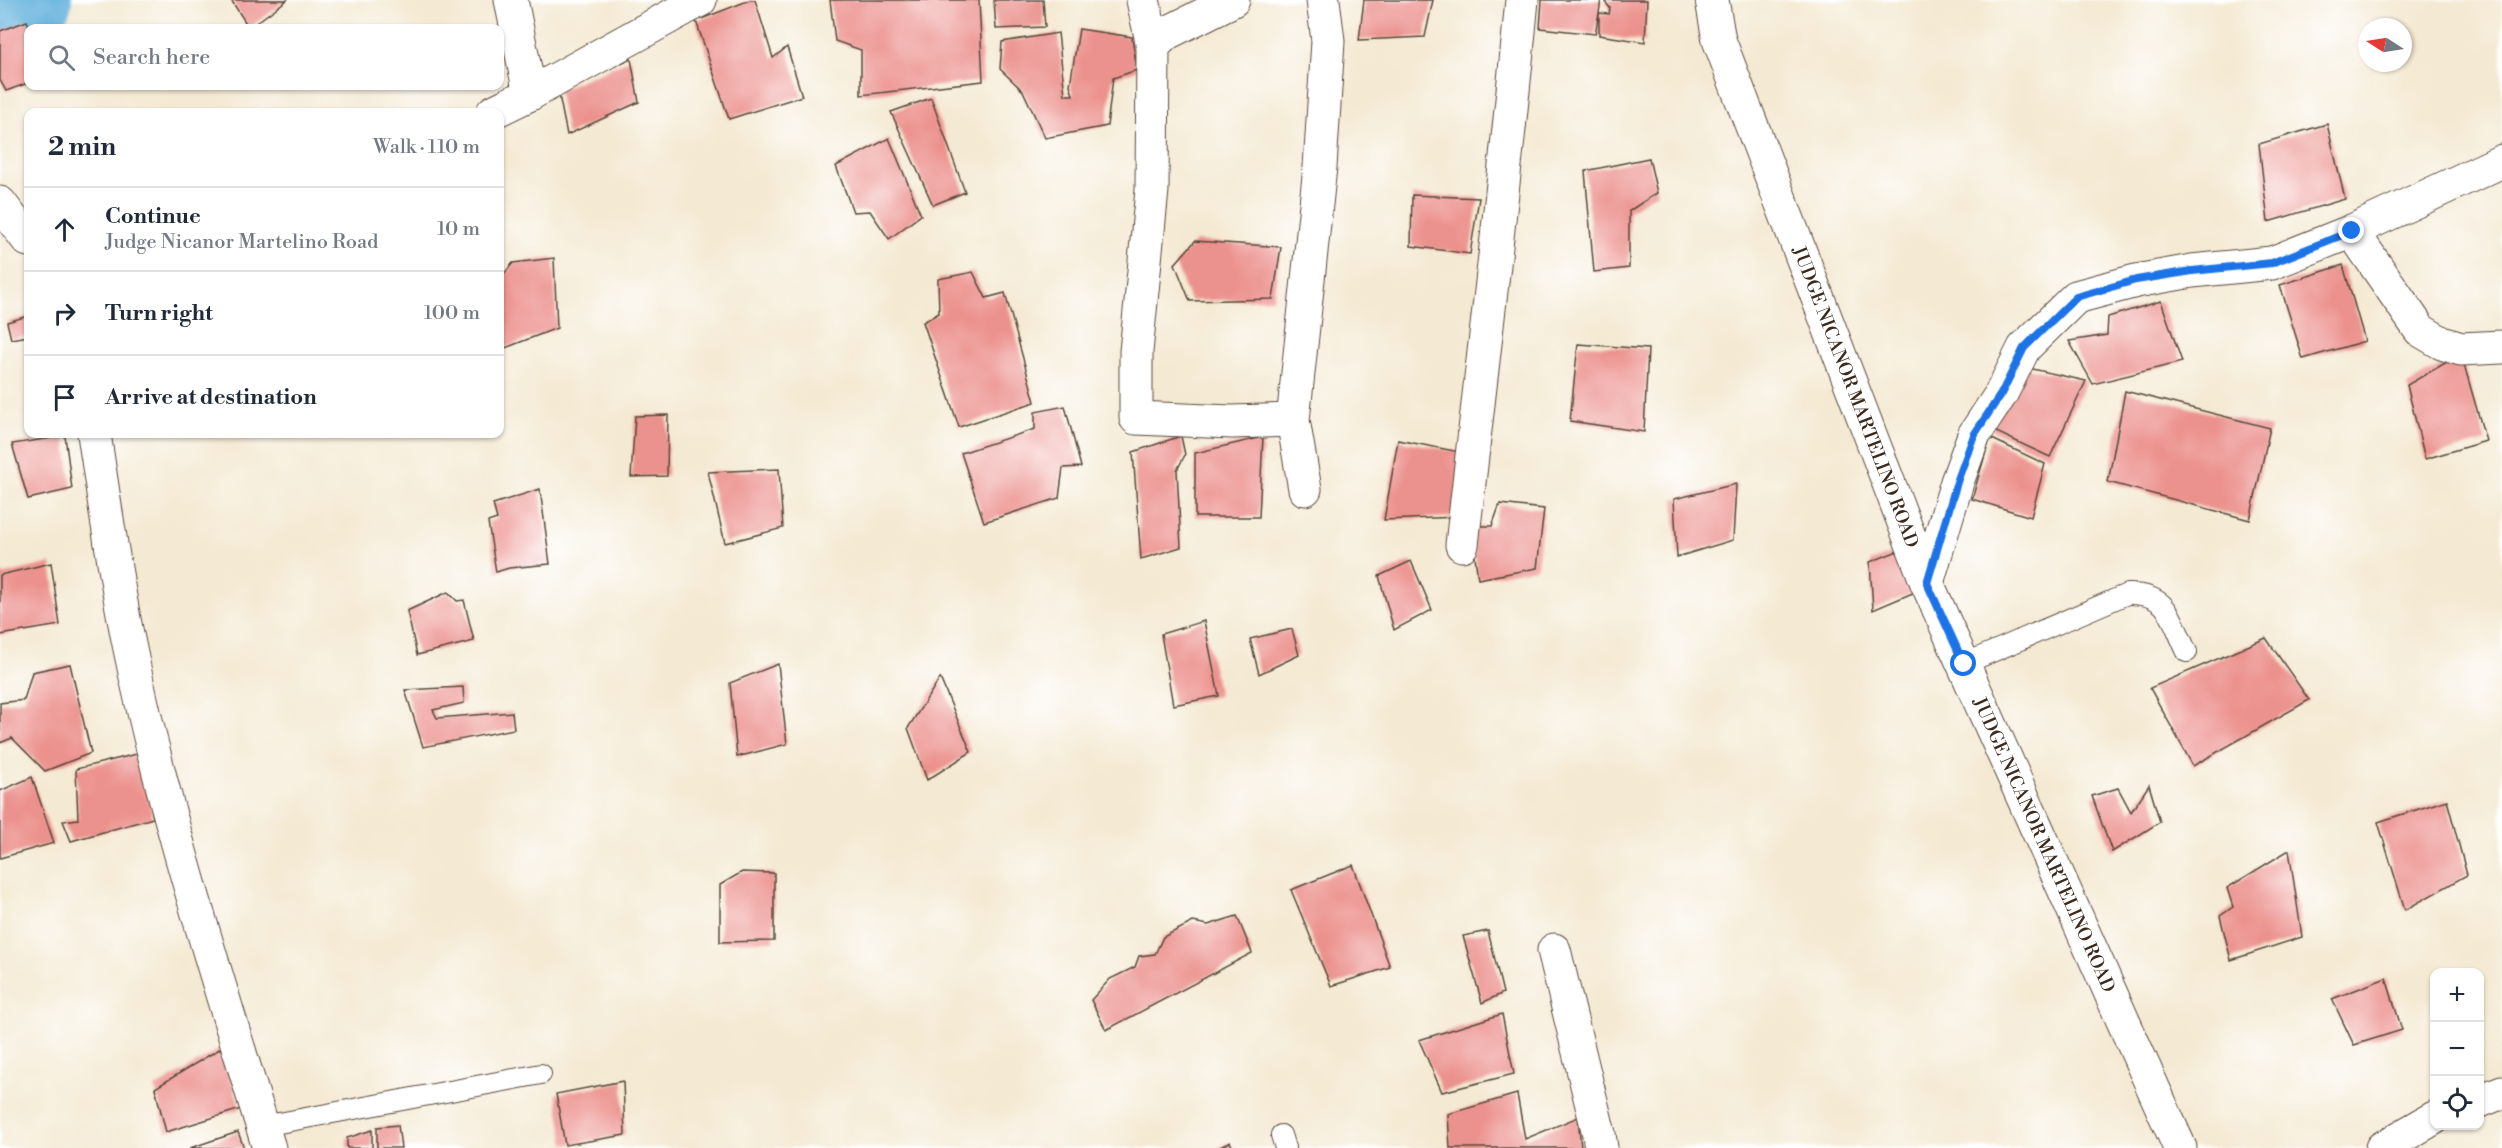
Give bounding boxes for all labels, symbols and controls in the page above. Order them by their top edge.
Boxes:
north arrow [2358,18,2412,72]
search box [24,24,504,90]
icon: search [45,41,78,74]
text: Search here [93,44,210,71]
text: 2 min [48,131,116,163]
text: Walk · 110 m [373,135,480,160]
text: Continue [105,203,201,230]
icon: ahead [48,213,81,246]
text: 10 m [437,217,480,242]
route end [2338,217,2364,243]
text: Judge Nicanor Martelino Road [105,230,378,255]
street label: JUDGE NICANOR MARTELINO ROAD [1787,242,1924,551]
icon: right [48,297,81,330]
text: Turn right [105,300,213,327]
text: 100 m [424,301,480,326]
icon: arrive [48,381,81,414]
text: Arrive at destination [105,384,317,411]
route start [1950,650,1976,676]
street label: JUDGE NICANOR MARTELINO ROAD [1968,693,2120,996]
map controls [2430,968,2484,1130]
button: + [2430,968,2484,1022]
button: − [2430,1022,2484,1076]
button: locate [2430,1076,2484,1130]

